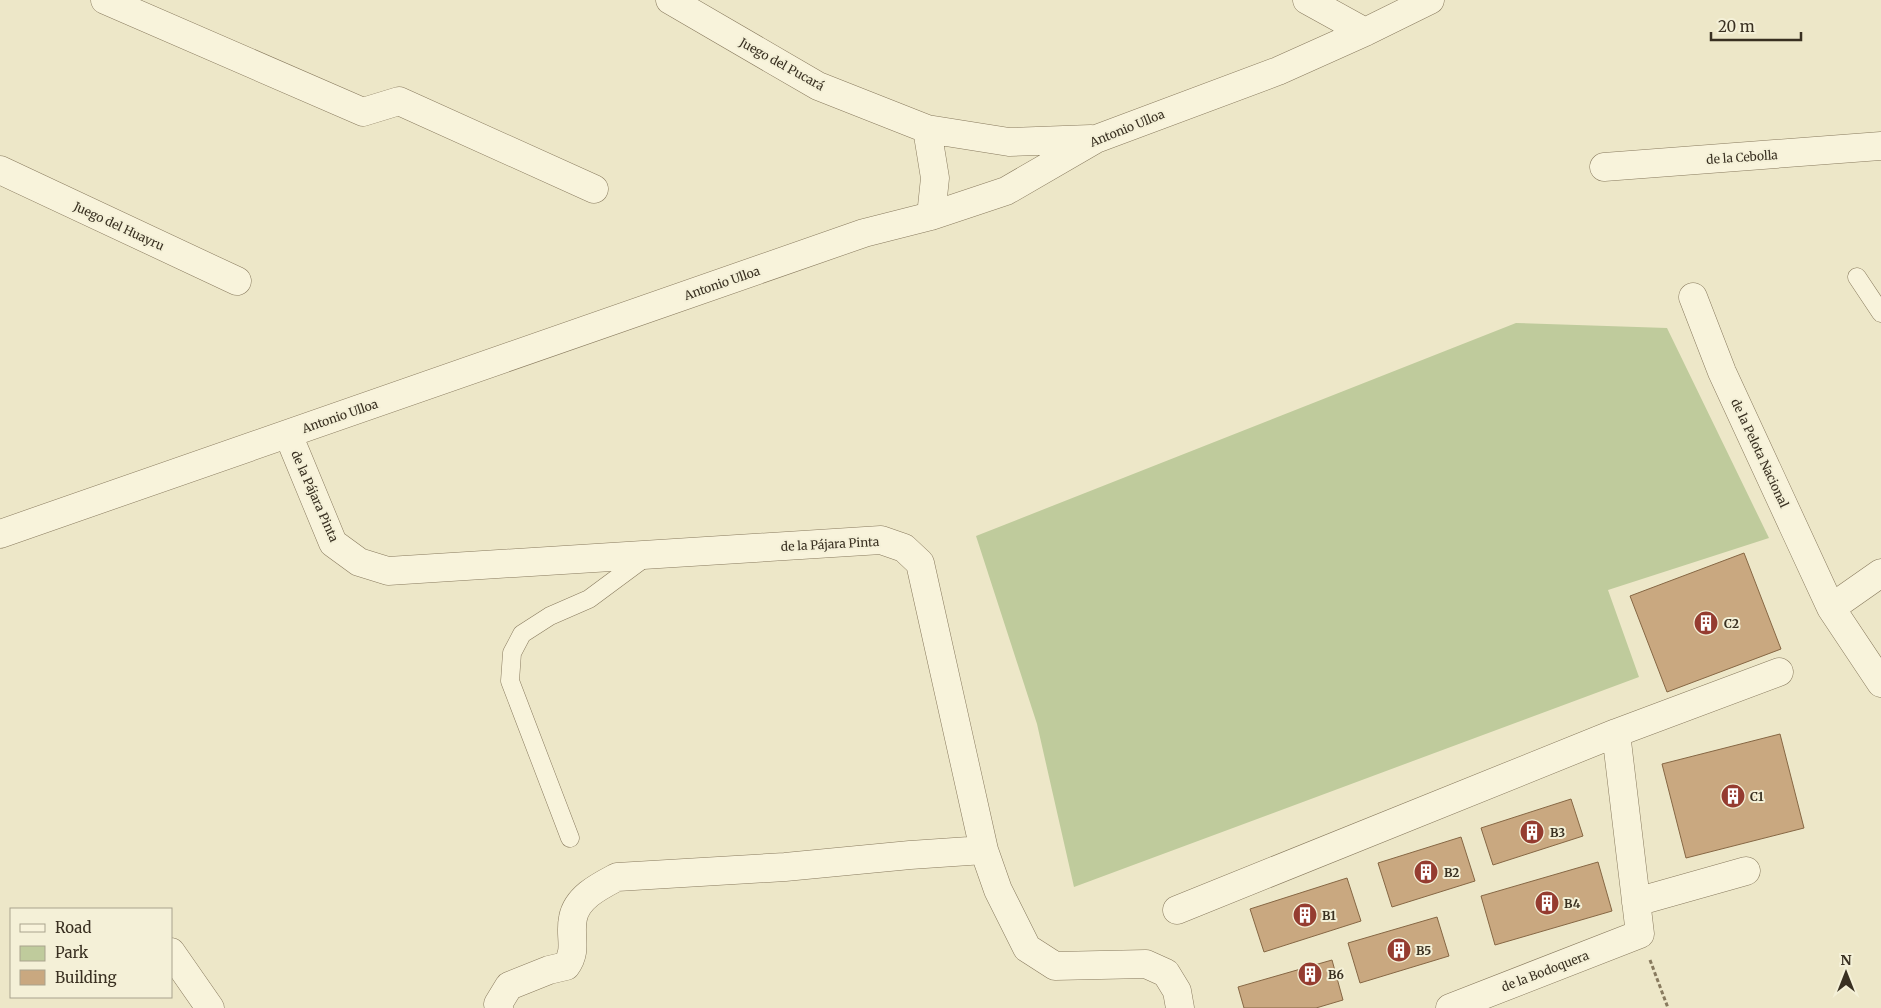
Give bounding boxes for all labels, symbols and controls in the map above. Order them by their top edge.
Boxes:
scale bar [1711,10,1801,42]
text: 20 m [1718,17,1755,36]
street label: Juego del Pucará [736,34,827,94]
street label: Antonio Ulloa [1087,106,1167,150]
street label: de la Cebolla [1706,147,1779,167]
street label: Juego del Huayru [71,198,167,254]
street label: Antonio Ulloa [681,263,762,303]
street label: Antonio Ulloa [299,396,380,436]
street label: de la Pelota Nacional [1728,396,1792,510]
street label: de la Pájara Pinta [288,448,342,545]
street label: de la Pájara Pinta [780,534,880,554]
building icon: C2 [1693,610,1719,636]
place label: C2 [1724,616,1739,631]
building icon: C1 [1720,783,1746,809]
place label: C1 [1750,789,1764,804]
building icon: B3 [1519,819,1545,845]
place label: B3 [1550,825,1565,840]
building icon: B2 [1413,859,1439,885]
place label: B2 [1444,865,1459,880]
building icon: B4 [1534,890,1560,916]
place label: B4 [1564,896,1581,911]
building icon: B1 [1292,902,1318,928]
legend [10,908,172,998]
place label: B1 [1322,908,1336,923]
text: Road [55,918,91,937]
building icon: B5 [1386,937,1412,963]
text: Park [55,943,89,962]
place label: B5 [1416,943,1431,958]
street label: de la Bodoquera [1499,947,1591,995]
north arrow [1821,948,1871,998]
text: N [1840,951,1852,969]
building icon: B6 [1297,961,1323,987]
place label: B6 [1328,967,1344,982]
text: Building [55,968,117,987]

